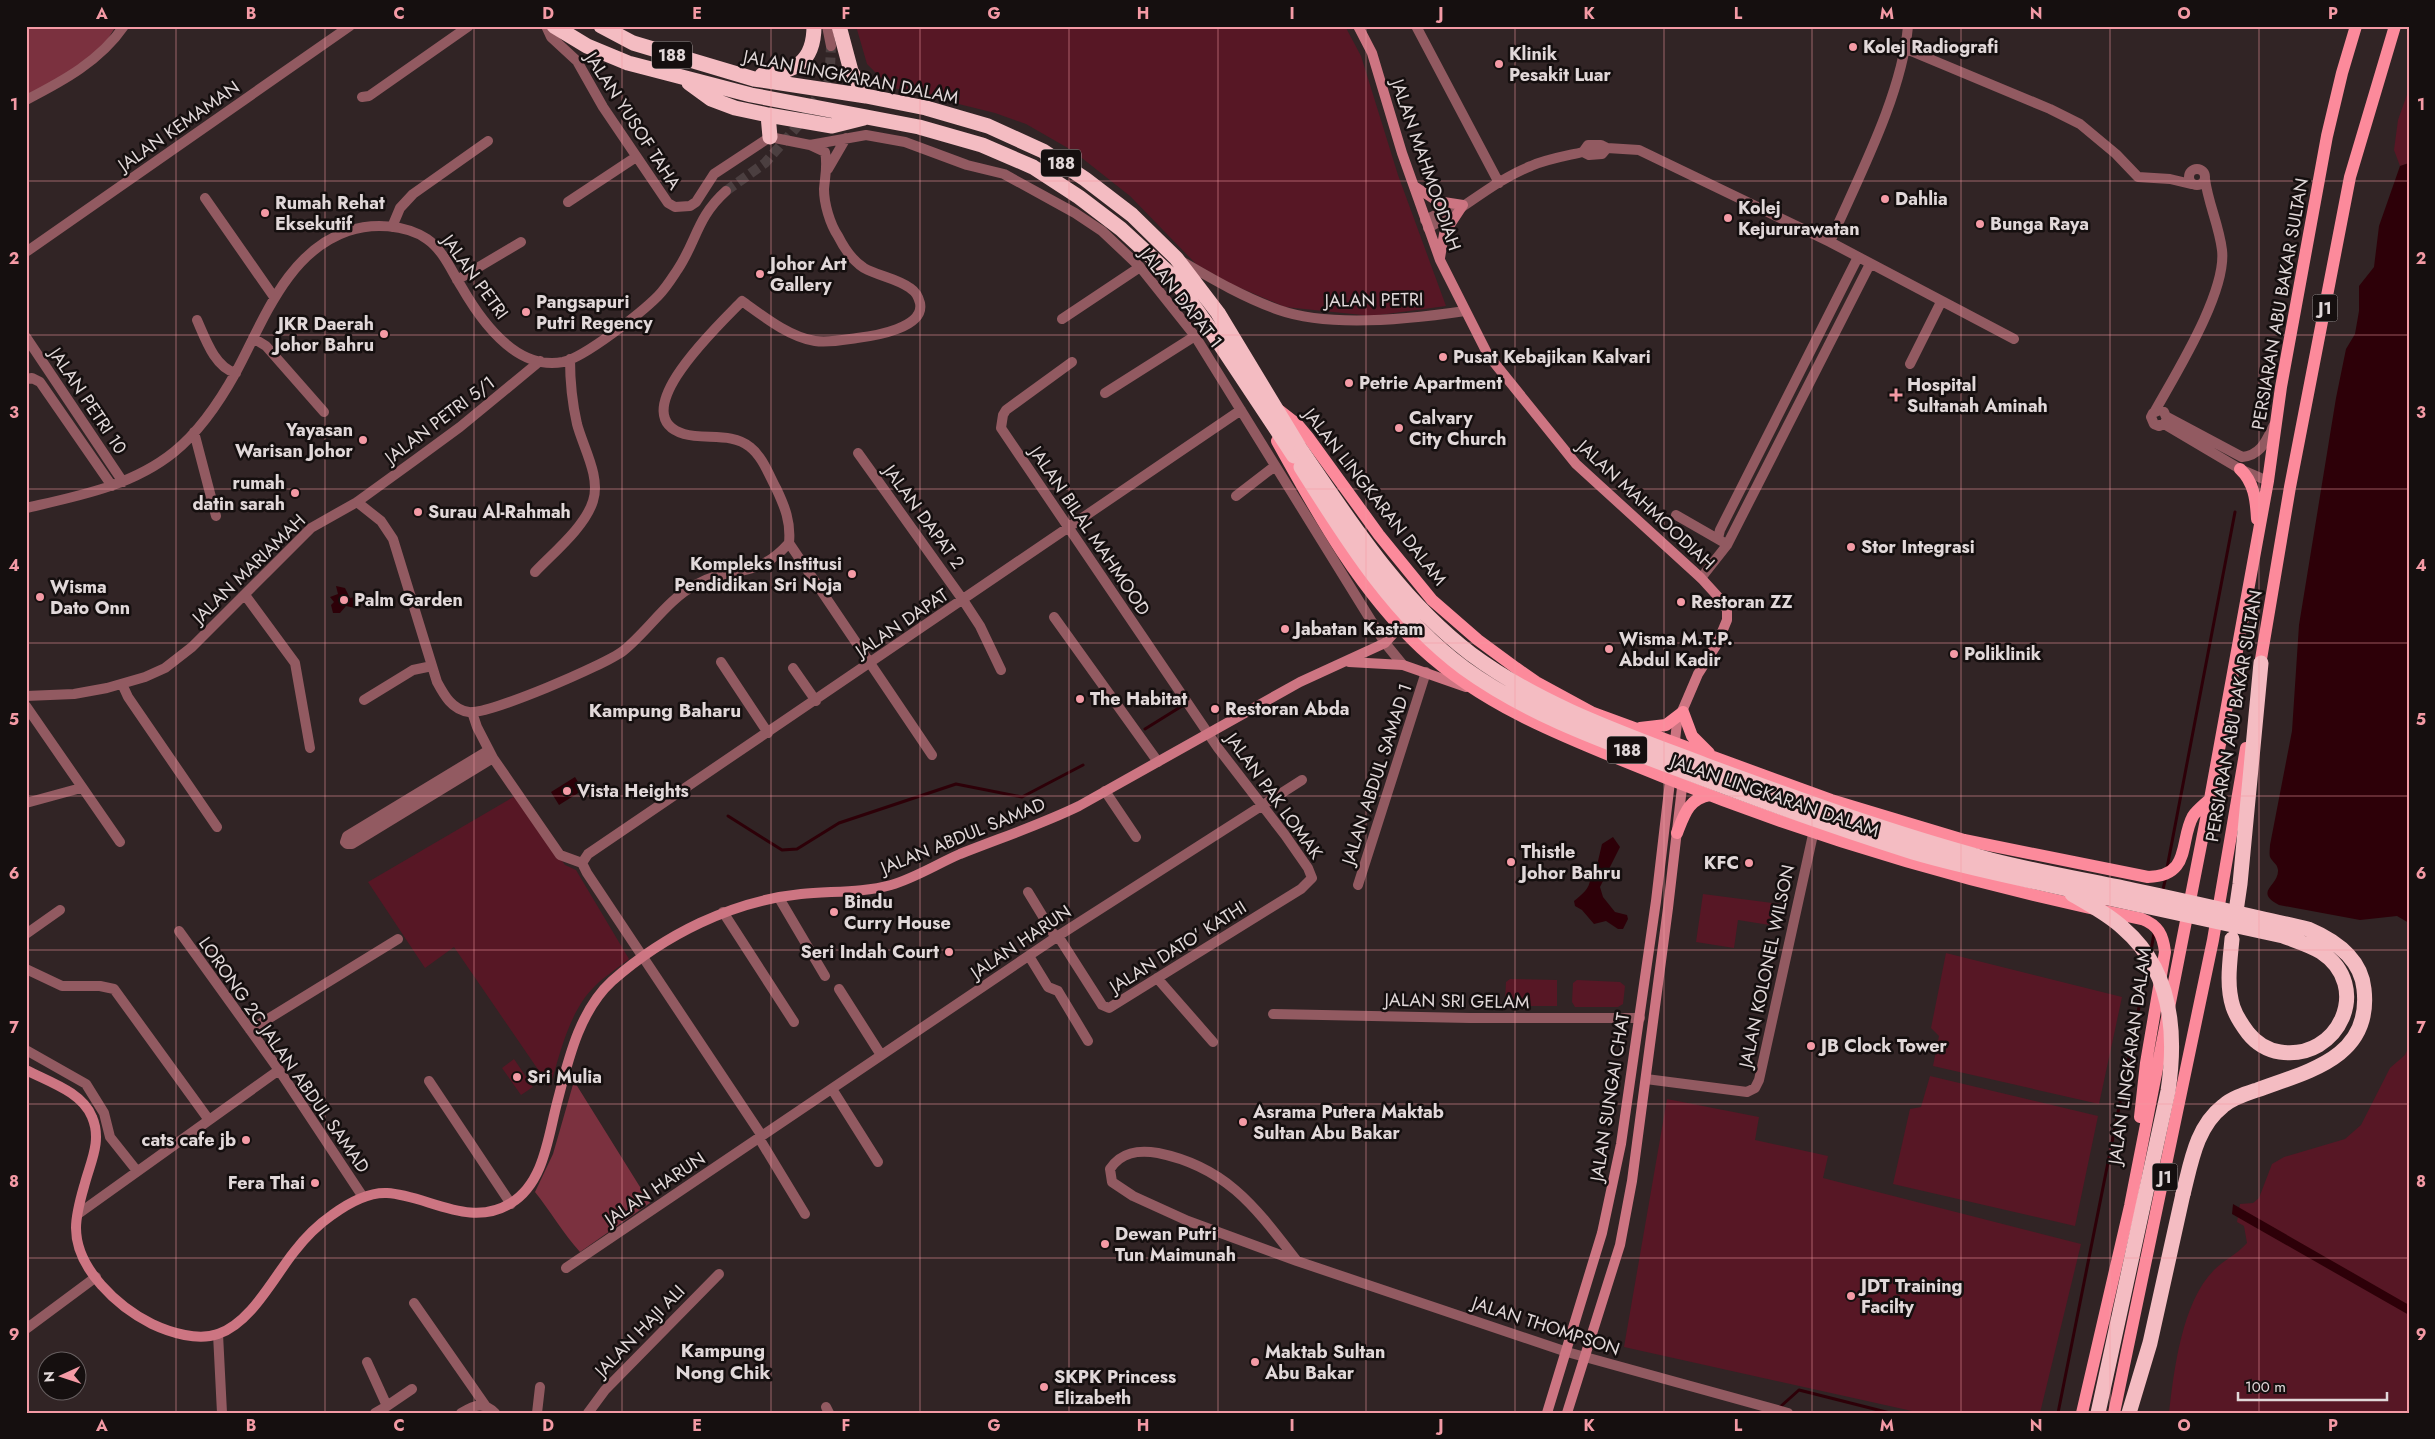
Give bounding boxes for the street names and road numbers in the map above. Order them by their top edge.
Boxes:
road number: 188 [652,42,692,68]
street label: JALAN LINGKARAN DALAM [739,43,961,111]
street label: JALAN YUSOF TAHA [578,46,687,195]
street label: JALAN KEMAMAN [111,74,245,179]
street label: JALAN MAHMOODIAH [1384,74,1468,254]
road number: 188 [1041,150,1081,177]
street label: PERSIARAN ABU BAKAR SULTAN [2245,176,2315,432]
street label: JALAN PETRI [434,228,515,325]
street label: JALAN DAPAT 1 [1132,241,1228,354]
street label: JALAN PETRI [1322,286,1424,314]
road number: J1 [2312,294,2338,322]
street label: JALAN PETRI 10 [42,341,133,459]
street label: JALAN PETRI 5/1 [378,370,500,471]
street label: JALAN LINGKARAN DALAM [1296,401,1453,591]
street label: JALAN MAHMOODIAH [1570,433,1721,576]
street label: JALAN BILAL MAHMOOD [1022,440,1156,621]
street label: JALAN DAPAT 2 [876,458,971,574]
street label: JALAN MARIAMAH [185,508,311,631]
street label: JALAN DAPAT [849,582,954,665]
street label: PERSIARAN ABU BAKAR SULTAN [2199,588,2269,844]
street label: JALAN ABDUL SAMAD 1 [1335,680,1419,870]
street label: JALAN PAK LOMAK [1218,726,1329,865]
road number: 188 [1607,736,1647,764]
street label: JALAN LINGKARAN DALAM [1666,747,1883,844]
street label: JALAN ABDUL SAMAD [875,791,1049,882]
street label: JALAN KOLONEL WILSON [1732,862,1801,1072]
street label: JALAN DATO’ KATHI [1103,894,1251,1001]
street label: JALAN HARUN [964,899,1076,986]
street label: LORONG 2C JALAN ABDUL SAMAD [192,932,376,1178]
street label: JALAN LINGKARAN DALAM [2102,946,2158,1168]
street label: JALAN SRI GELAM [1382,987,1530,1015]
street label: JALAN SUNGAI CHAT [1584,1010,1636,1185]
street label: JALAN HARUN [598,1146,710,1233]
road number: J1 [2152,1164,2178,1190]
street label: JALAN HAJI ALI [588,1279,691,1384]
street label: JALAN THOMPSON [1467,1289,1623,1362]

